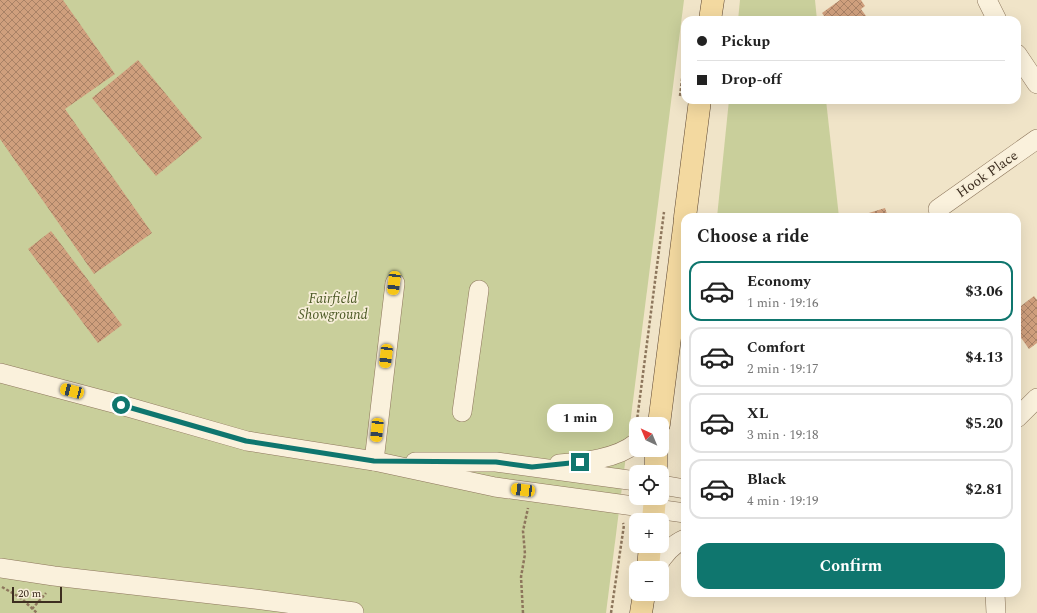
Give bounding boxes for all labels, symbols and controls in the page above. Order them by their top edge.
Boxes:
text: Pickup [721,30,770,53]
text: Drop-off [721,68,782,91]
street label: Hook Place [952,145,1022,203]
text: Choose a ride [697,223,809,250]
car [387,270,401,296]
text: Economy [747,270,811,293]
icon: car [699,273,735,309]
text: $3.06 [965,280,1003,303]
park label: Fairfield Showground [298,288,368,325]
text: 1 min · 19:16 [747,293,819,313]
text: Comfort [747,336,805,359]
icon: car [699,339,735,375]
car [379,343,393,369]
text: $4.13 [965,346,1003,369]
text: 2 min · 19:17 [747,359,819,379]
car [59,382,85,400]
route start [112,396,130,414]
text: XL [747,402,768,425]
callout: 1 min [547,404,613,432]
icon: car [699,405,735,441]
text: 1 min [563,408,597,428]
text: $5.20 [965,412,1003,435]
car [370,417,384,443]
north arrow [629,417,669,457]
map controls [629,417,669,601]
text: 3 min · 19:18 [747,425,819,445]
route end [571,453,589,471]
button: locate [629,465,669,505]
text: Black [747,468,786,491]
icon: car [699,471,735,507]
text: $2.81 [965,478,1003,501]
car [510,483,536,497]
text: 4 min · 19:19 [747,491,819,511]
button: + [629,513,669,553]
button: Confirm [697,543,1005,589]
button: − [629,561,669,601]
scale bar [12,585,62,604]
text: 20 m [18,585,41,602]

